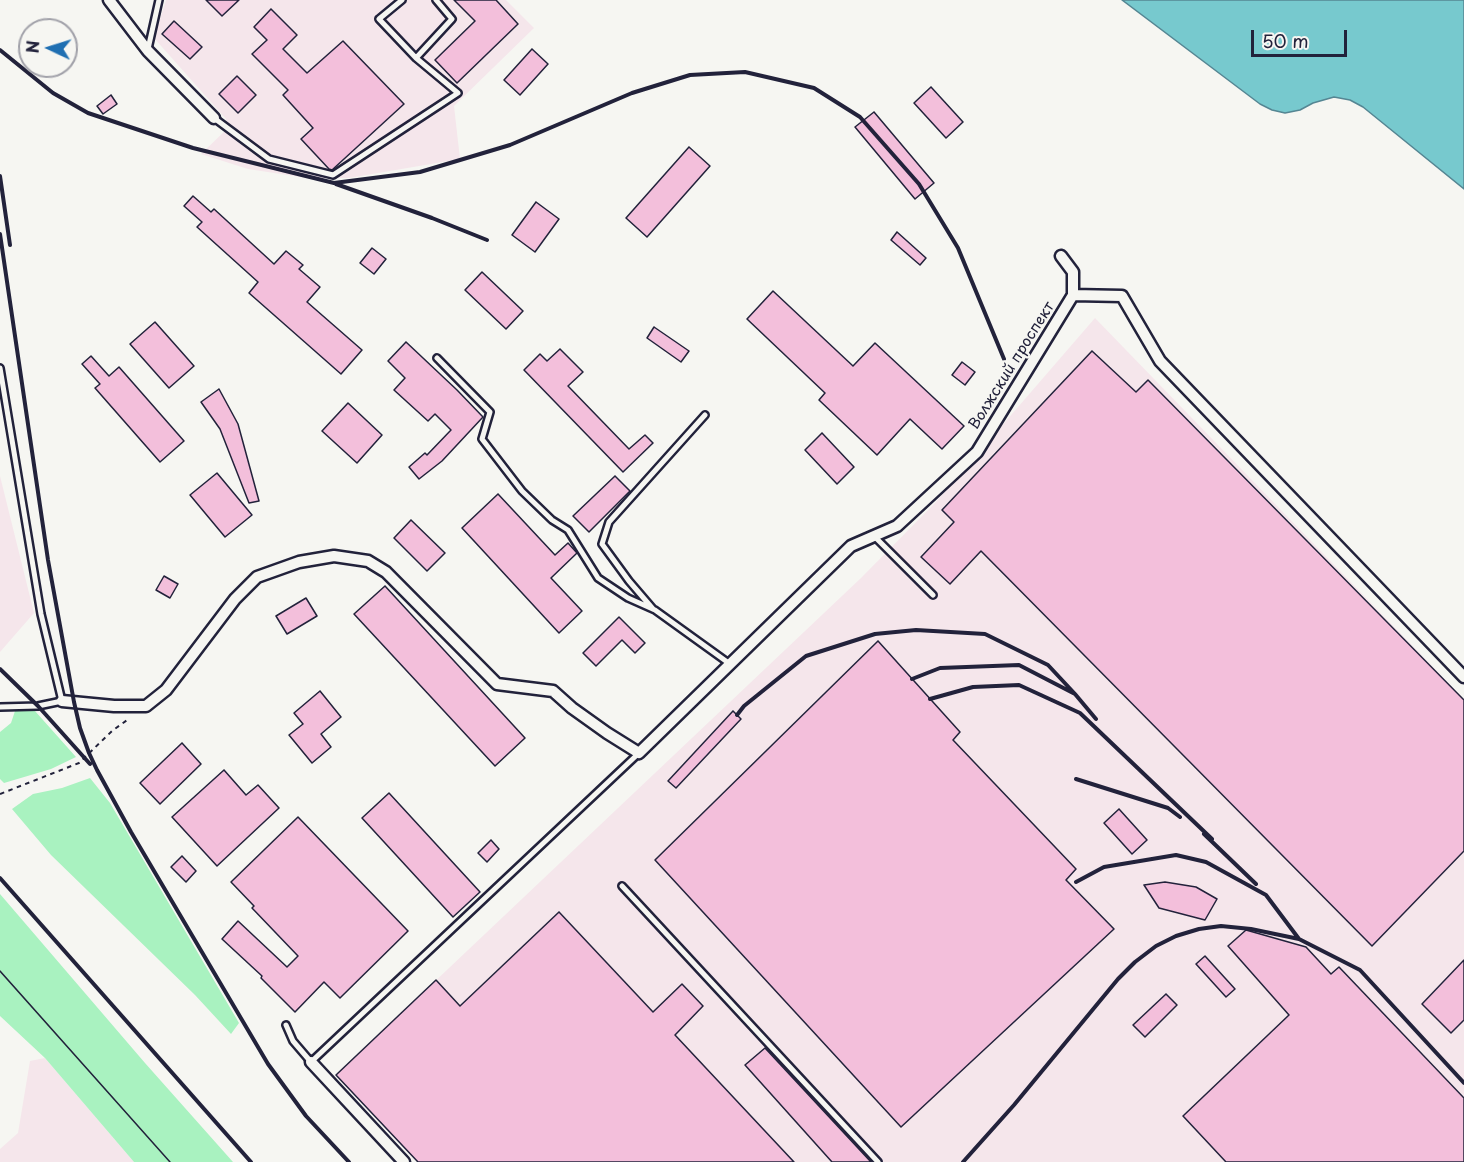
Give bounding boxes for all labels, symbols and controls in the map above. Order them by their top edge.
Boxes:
north arrow [18,18,78,78]
scale bar [1254,18,1350,56]
text: 50 m [1262,27,1309,54]
text: N [20,40,44,54]
street label: Волжский проспект [965,299,1059,433]

